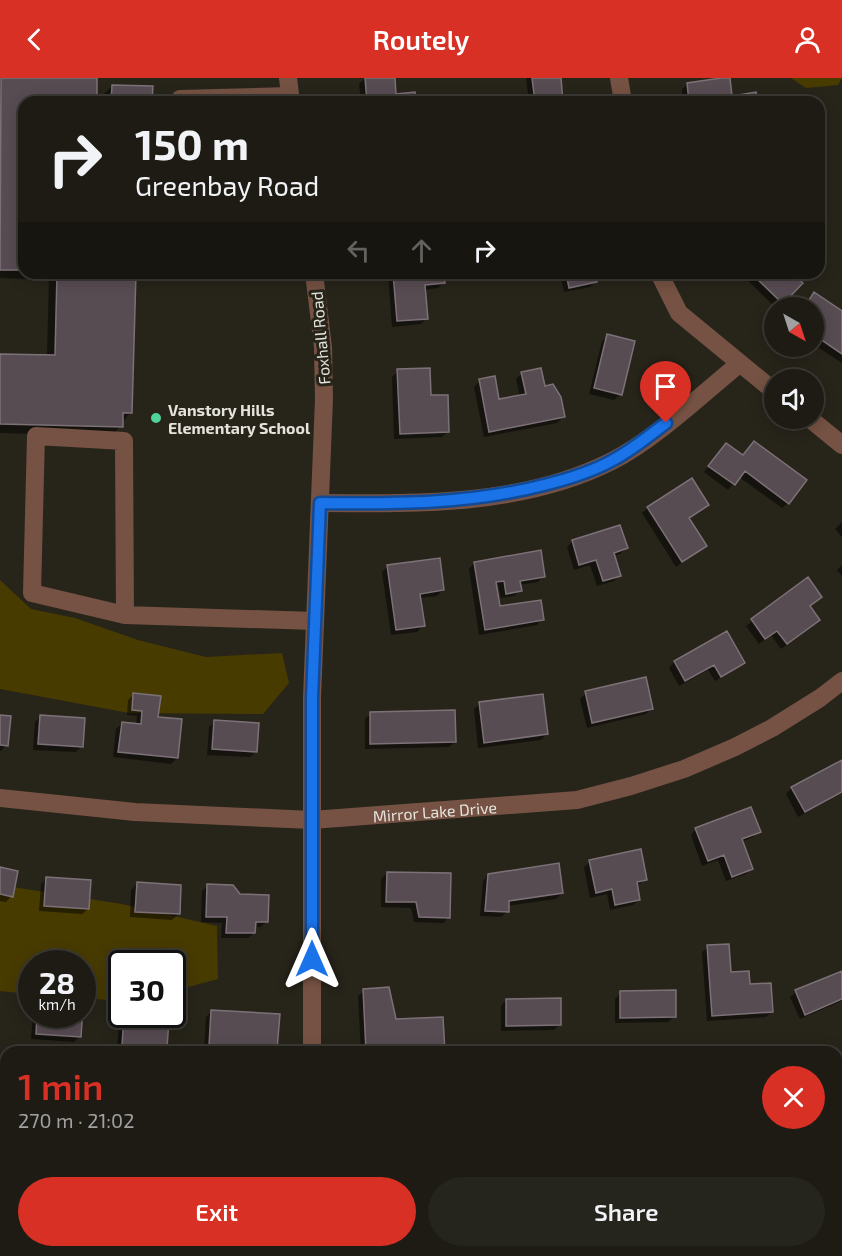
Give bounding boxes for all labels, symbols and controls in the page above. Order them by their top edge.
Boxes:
icon: back [18,23,51,56]
text: Routely [373,23,469,55]
icon: person [791,23,824,56]
text: 150 m [135,118,249,168]
icon: right [36,120,114,198]
text: Greenbay Road [135,169,319,201]
icon: left [342,234,375,267]
icon: ahead [405,234,438,267]
icon: right [468,234,501,267]
street label: Foxhall Road [306,291,334,385]
north arrow [764,297,824,357]
map controls [764,297,824,429]
pin [640,361,691,423]
button: sound [764,369,824,429]
icon: arrive [649,370,682,403]
place label: Vanstory Hills Elementary School [168,400,311,438]
marker: Vanstory Hills Elementary School [149,411,163,425]
street label: Mirror Lake Drive [372,797,498,825]
position arrow [280,927,344,991]
speed limit sign: 30 [108,950,186,1028]
text: 28 [39,964,75,1000]
text: km/h [38,995,76,1013]
text: 1 min [18,1064,103,1107]
button: close [762,1066,825,1129]
text: 270 m · 21:02 [18,1108,134,1132]
button: Exit [18,1177,416,1246]
button: Share [428,1177,825,1246]

